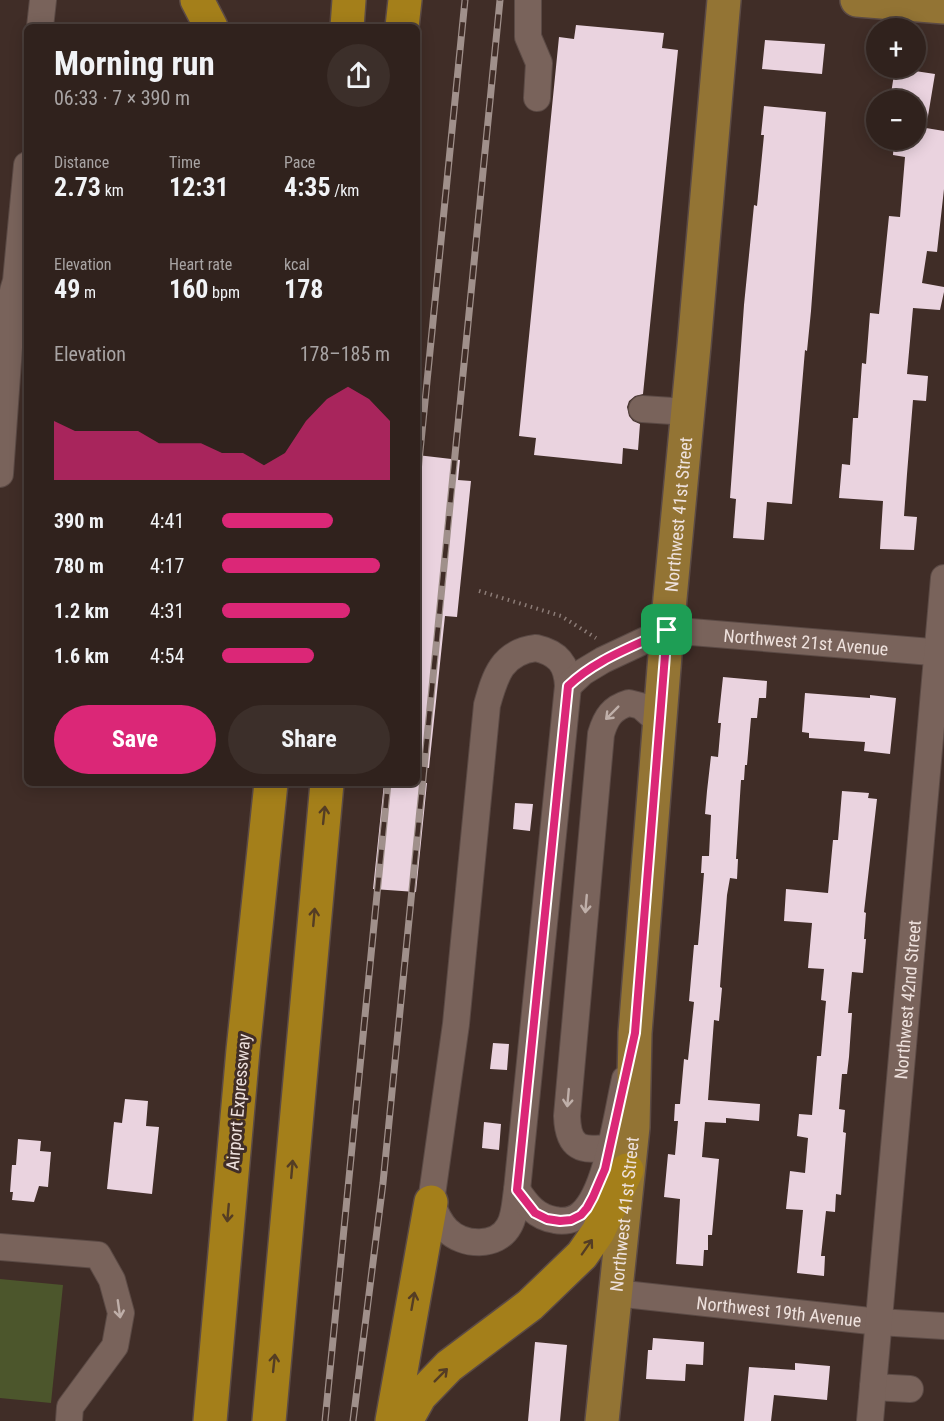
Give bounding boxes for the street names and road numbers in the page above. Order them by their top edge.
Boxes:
street label: Northwest 41st Street [660,436,696,593]
street label: Northwest 21st Avenue [723,624,889,659]
street label: Northwest 42nd Street [890,919,924,1080]
street label: Airport Expressway [222,1032,254,1171]
street label: Northwest 41st Street [605,1136,642,1293]
street label: Northwest 19th Avenue [695,1292,863,1331]

